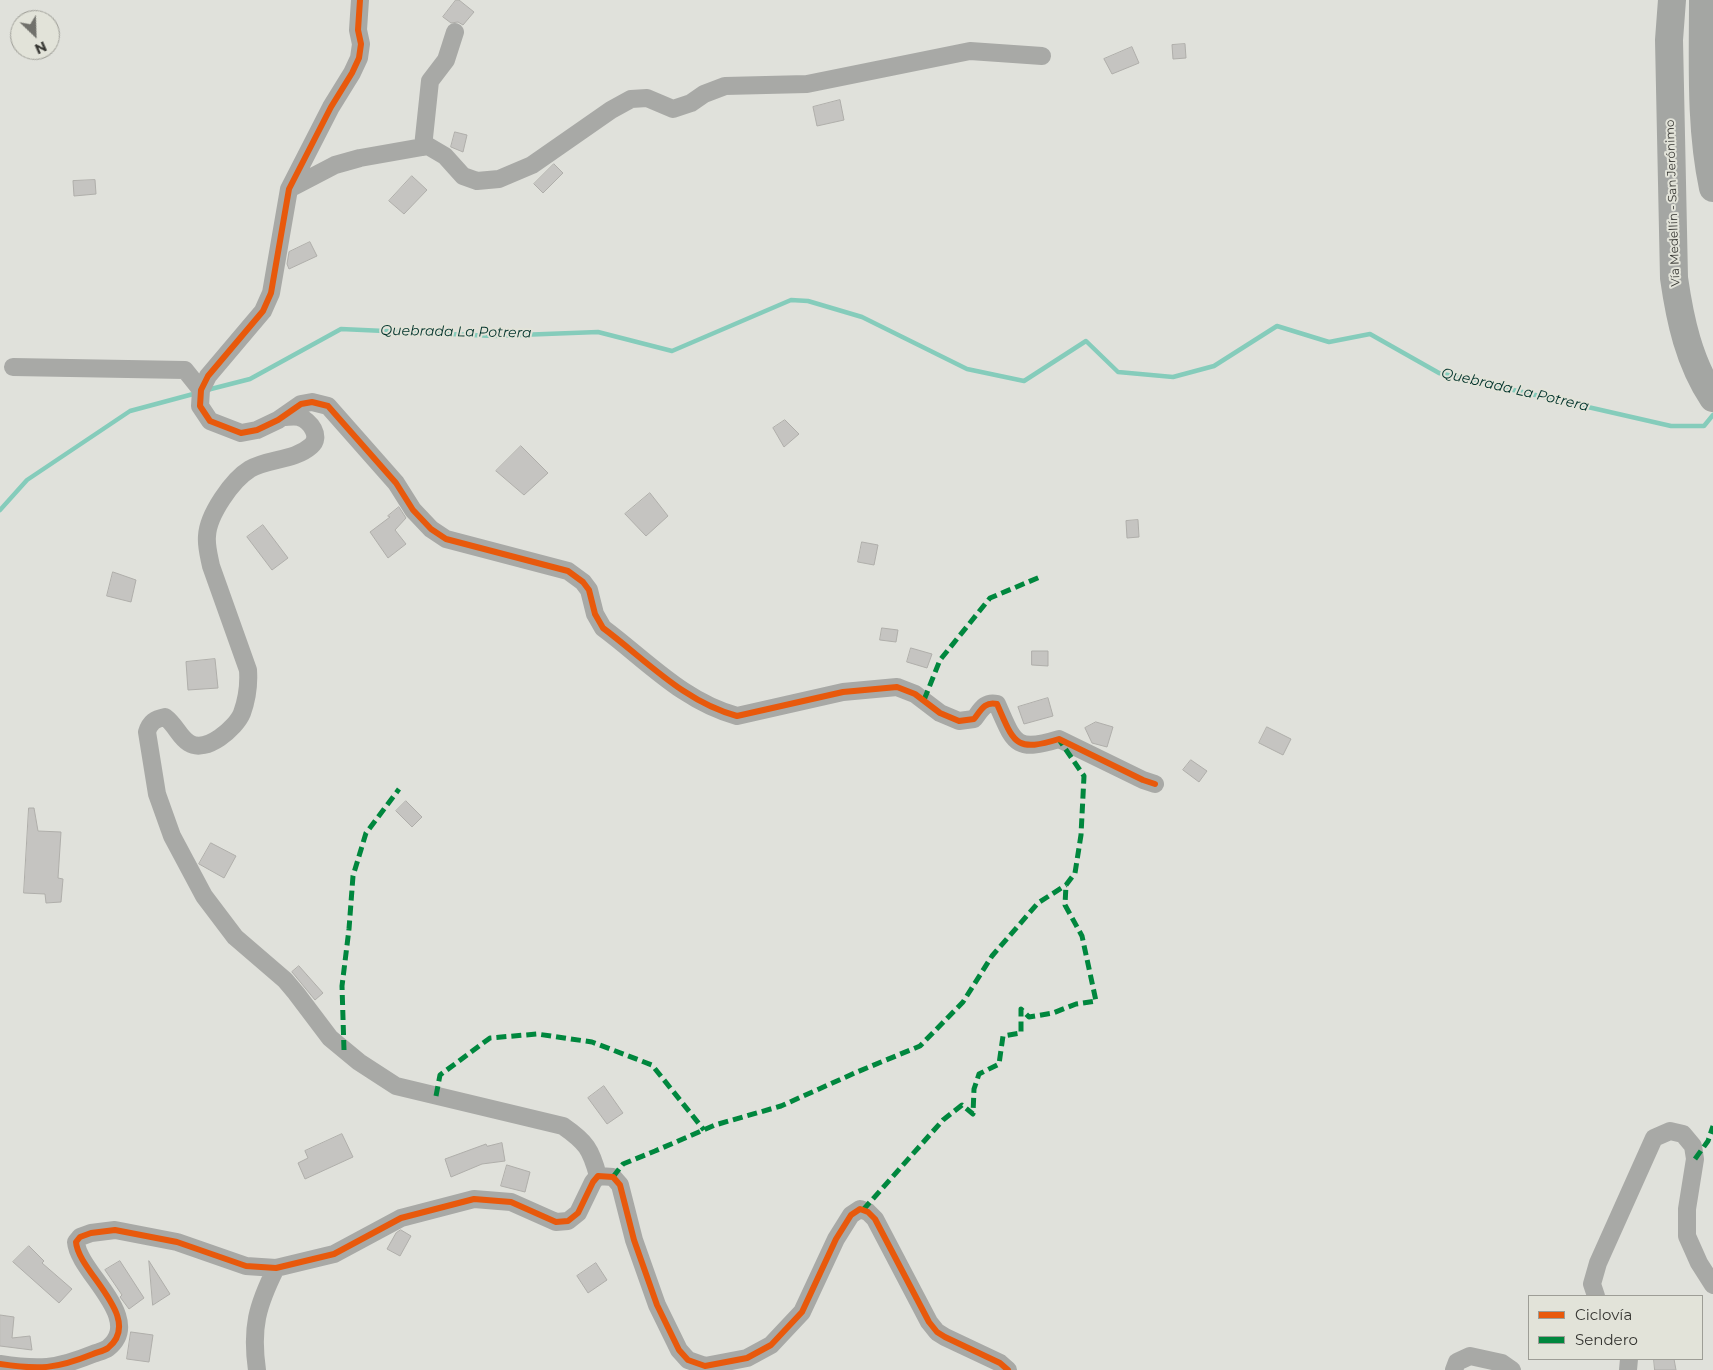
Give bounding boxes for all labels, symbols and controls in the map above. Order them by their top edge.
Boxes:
north arrow [10,10,60,60]
text: N [32,37,50,58]
street label: Vía Medellín - San Jerónimo [1663,119,1683,287]
water label: Quebrada La Potrera [380,322,532,342]
water label: Quebrada La Potrera [1439,365,1591,415]
legend [1528,1295,1703,1360]
text: Ciclovía [1575,1305,1632,1324]
text: Sendero [1575,1330,1638,1349]

